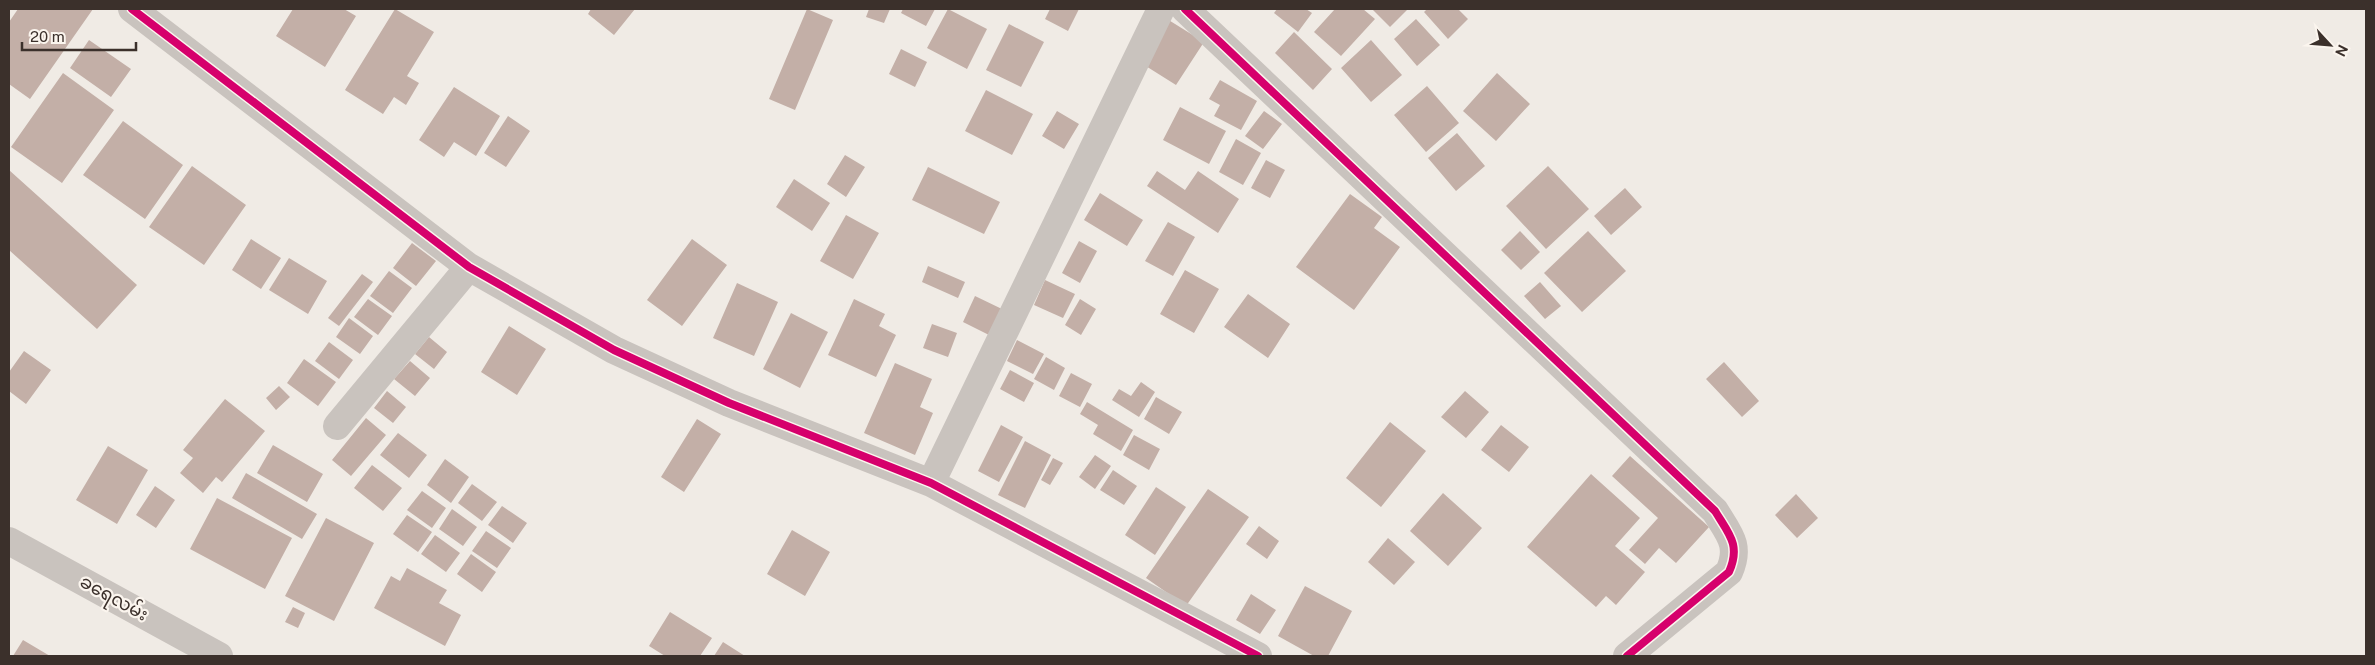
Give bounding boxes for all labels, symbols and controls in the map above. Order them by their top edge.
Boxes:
scale bar [22,20,136,52]
north arrow [2305,20,2355,70]
text: 20 m [30,28,65,45]
text: N [2332,42,2351,59]
street label: ခရေလမ်း [74,569,153,629]

